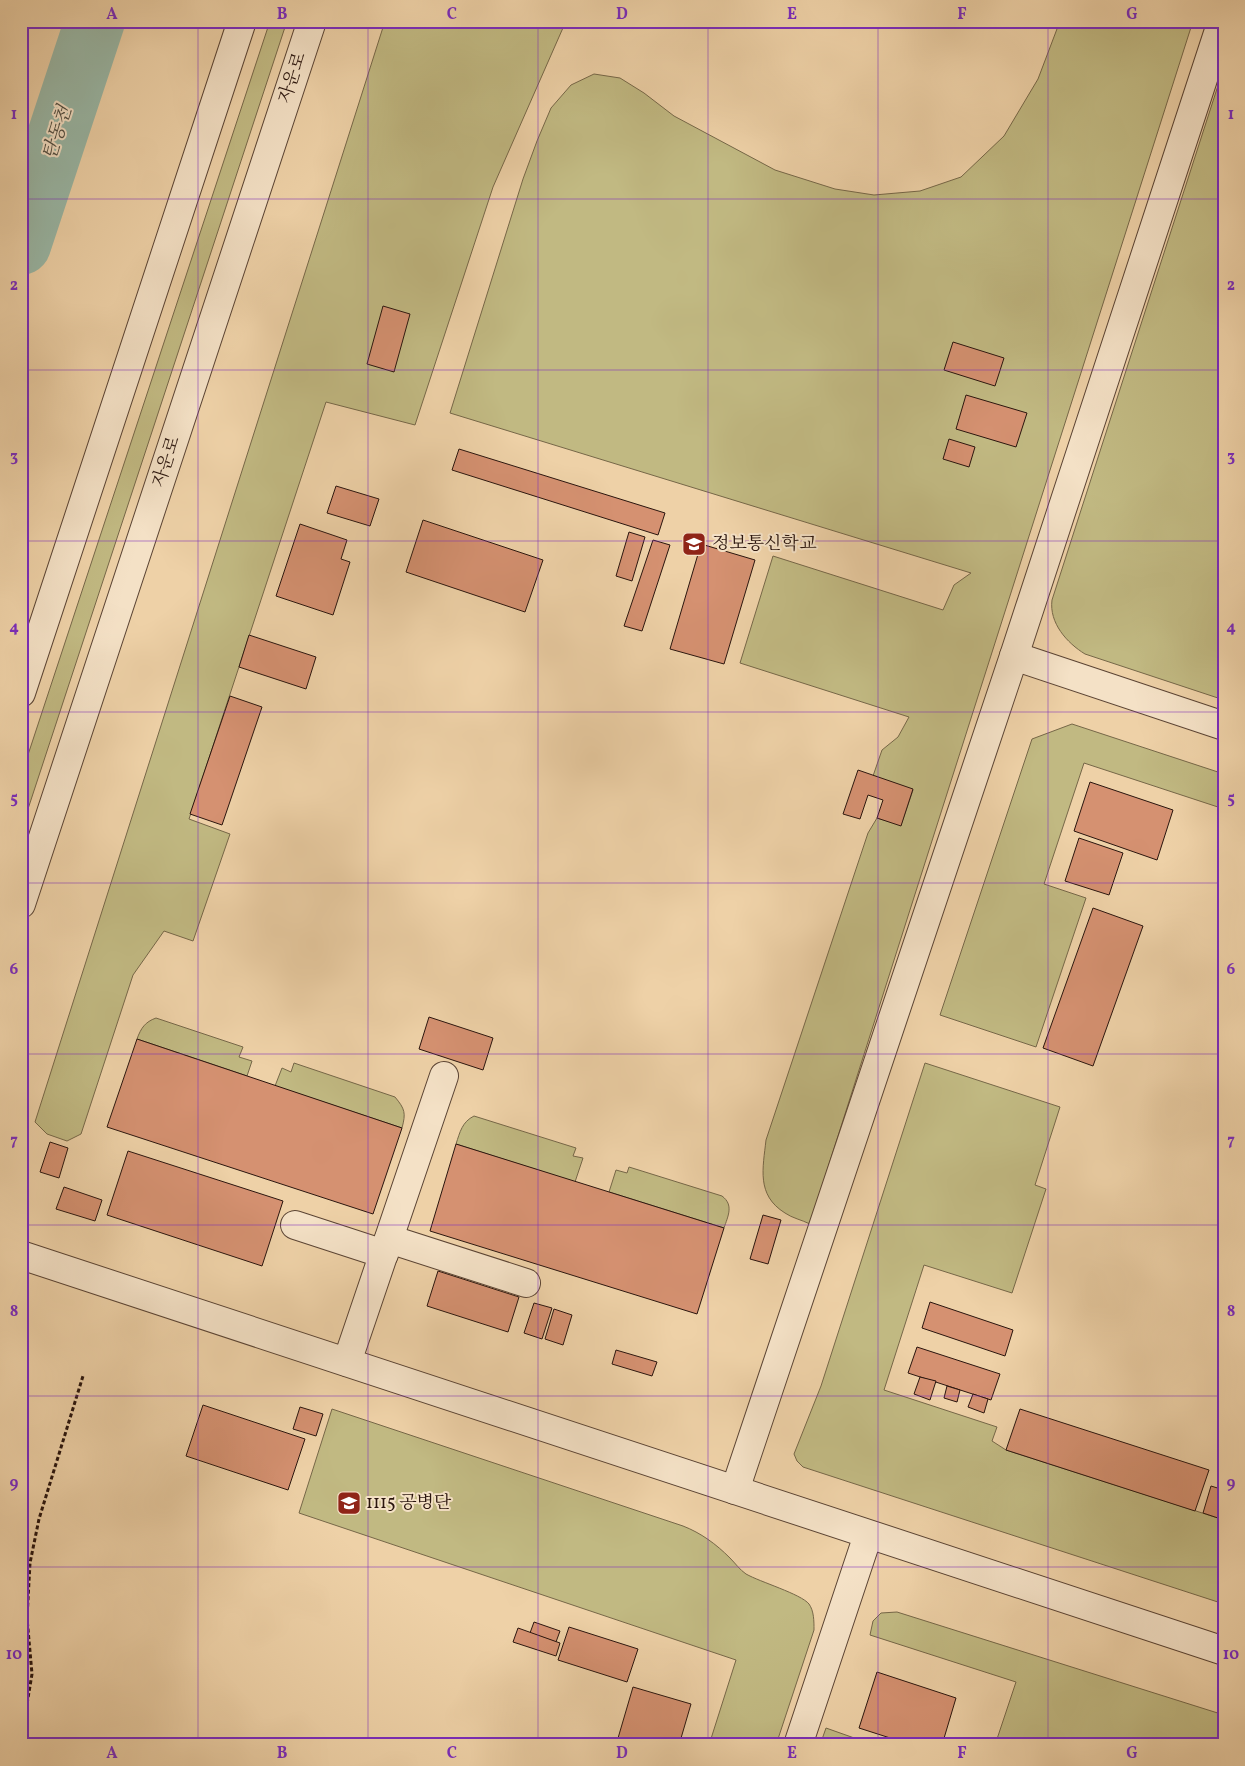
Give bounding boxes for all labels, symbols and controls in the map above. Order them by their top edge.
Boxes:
text: A [106,4,118,26]
text: B [277,4,288,26]
text: C [447,4,457,26]
text: D [616,4,628,26]
text: E [787,4,797,26]
text: F [957,4,967,26]
text: G [1126,4,1138,26]
street label: 자운로 [273,49,313,107]
water label: 탄동천 [37,101,79,163]
text: 1 [11,104,17,126]
text: 1 [1228,104,1234,126]
text: 2 [10,275,18,297]
text: 2 [1227,275,1235,297]
street label: 자운로 [147,433,187,491]
text: 3 [10,446,18,468]
text: 3 [1227,446,1235,468]
school or university icon: 정보통신학교 [681,531,707,557]
place label: 정보통신학교 [712,532,817,557]
text: 4 [9,617,19,639]
text: 4 [1226,617,1236,639]
text: 5 [10,788,18,810]
text: 5 [1227,788,1235,810]
text: 6 [10,959,19,981]
text: 6 [1227,959,1236,981]
text: 7 [10,1130,18,1152]
text: 7 [1227,1130,1235,1152]
text: 8 [10,1301,18,1323]
text: 8 [1227,1301,1235,1323]
text: 9 [10,1473,19,1495]
text: 9 [1227,1473,1236,1495]
school or university icon: 1115 공병단 [336,1490,362,1516]
place label: 1115 공병단 [366,1491,452,1516]
text: 10 [6,1644,22,1666]
text: 10 [1223,1644,1239,1666]
text: A [106,1743,118,1765]
text: B [277,1743,288,1765]
text: C [447,1743,457,1765]
text: D [616,1743,628,1765]
text: E [787,1743,797,1765]
text: F [957,1743,967,1765]
text: G [1126,1743,1138,1765]

